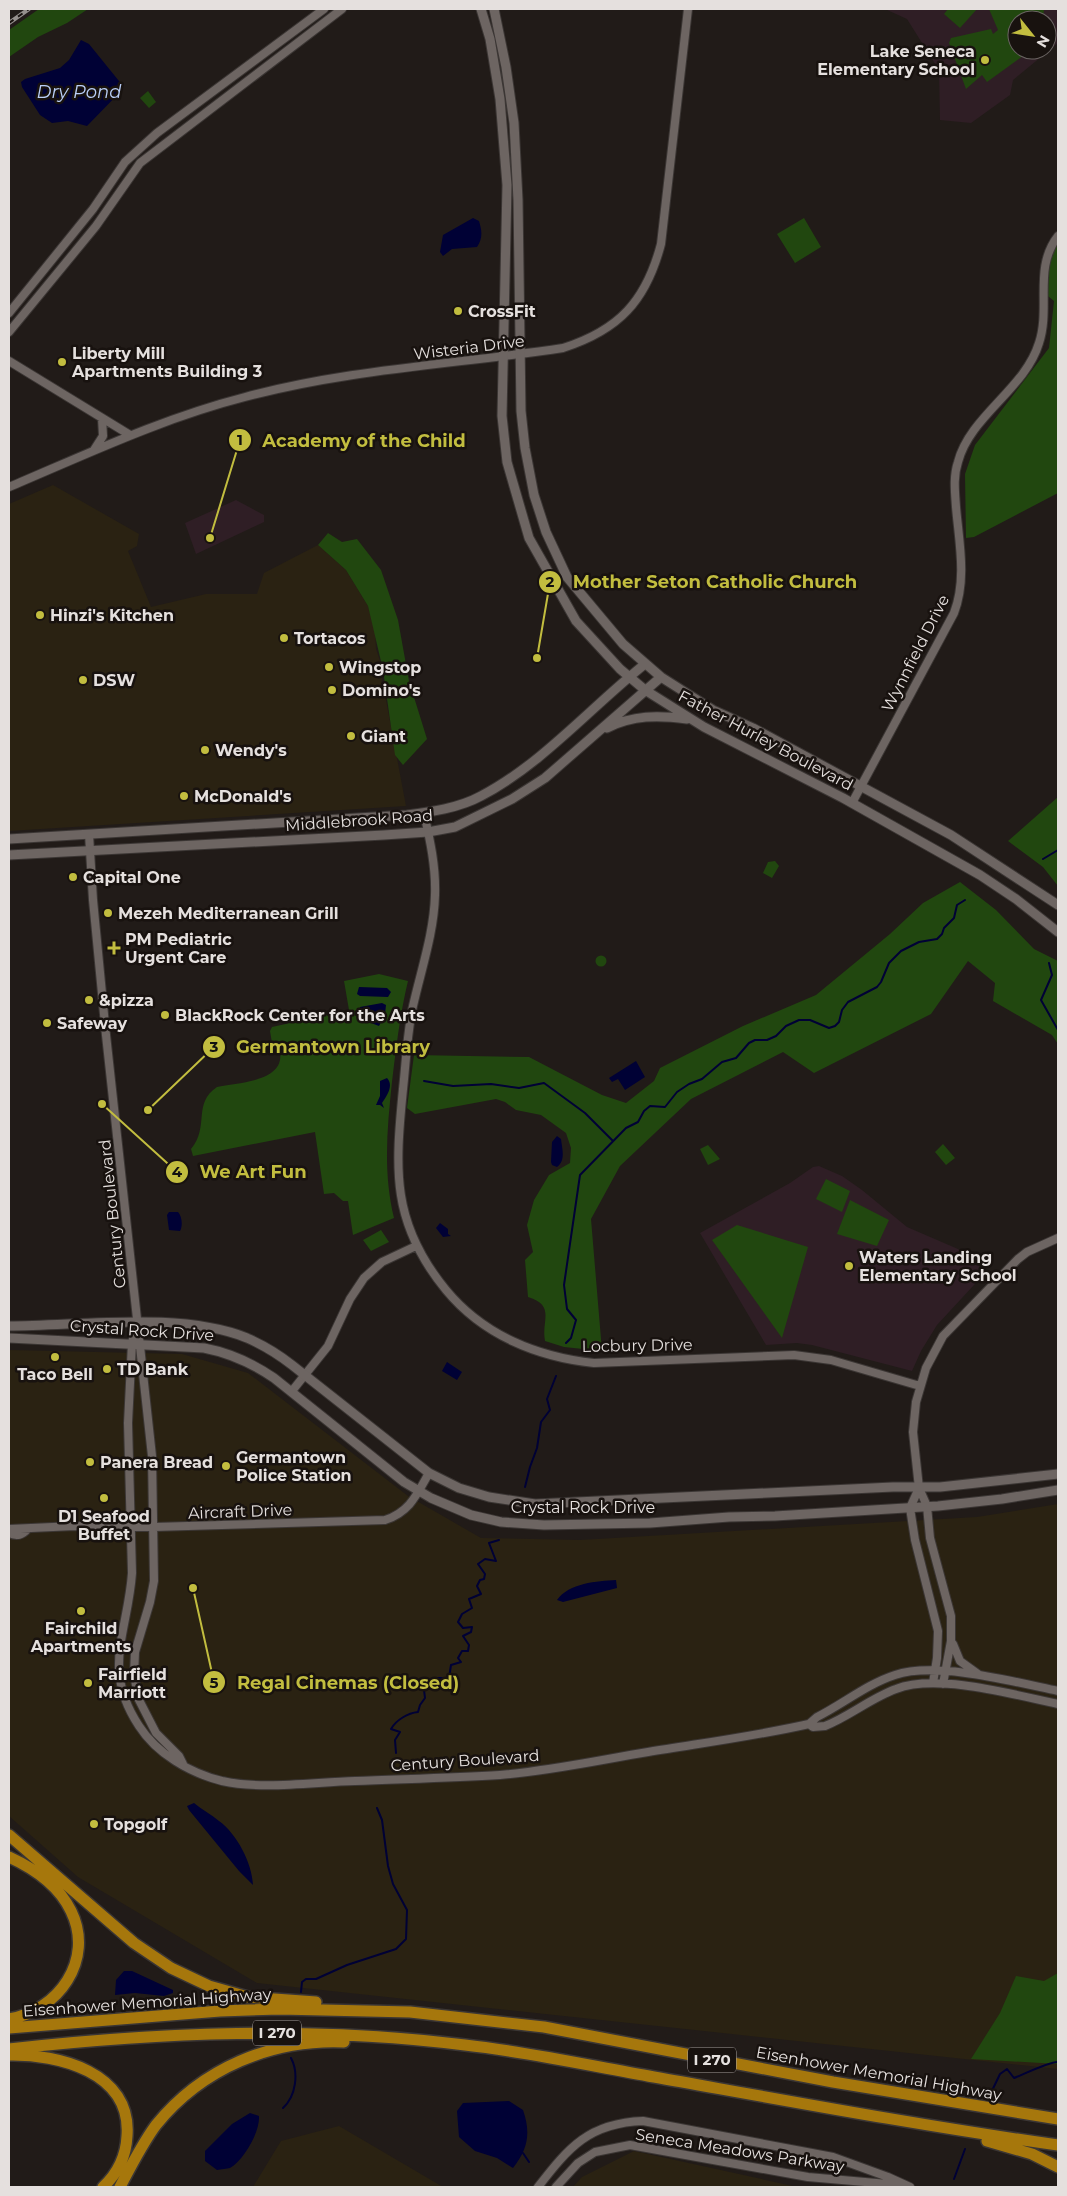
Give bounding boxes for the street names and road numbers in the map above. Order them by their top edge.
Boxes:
street label: Wisteria Drive [413,331,526,364]
street label: Wynnfield Drive [878,592,953,715]
street label: Father Hurley Boulevard [675,686,856,795]
street label: Middlebrook Road [285,806,434,835]
street label: Century Boulevard [95,1139,130,1289]
street label: Crystal Rock Drive [69,1316,215,1345]
street label: Locbury Drive [581,1335,693,1356]
street label: Crystal Rock Drive [511,1498,655,1517]
street label: Aircraft Drive [188,1500,292,1523]
street label: Century Boulevard [390,1746,540,1775]
street label: Eisenhower Memorial Highway [22,1984,272,2021]
road number: I 270 [253,2020,301,2046]
street label: Eisenhower Memorial Highway [755,2043,1003,2105]
road number: I 270 [688,2048,736,2072]
street label: Seneca Meadows Parkway [634,2125,846,2176]

